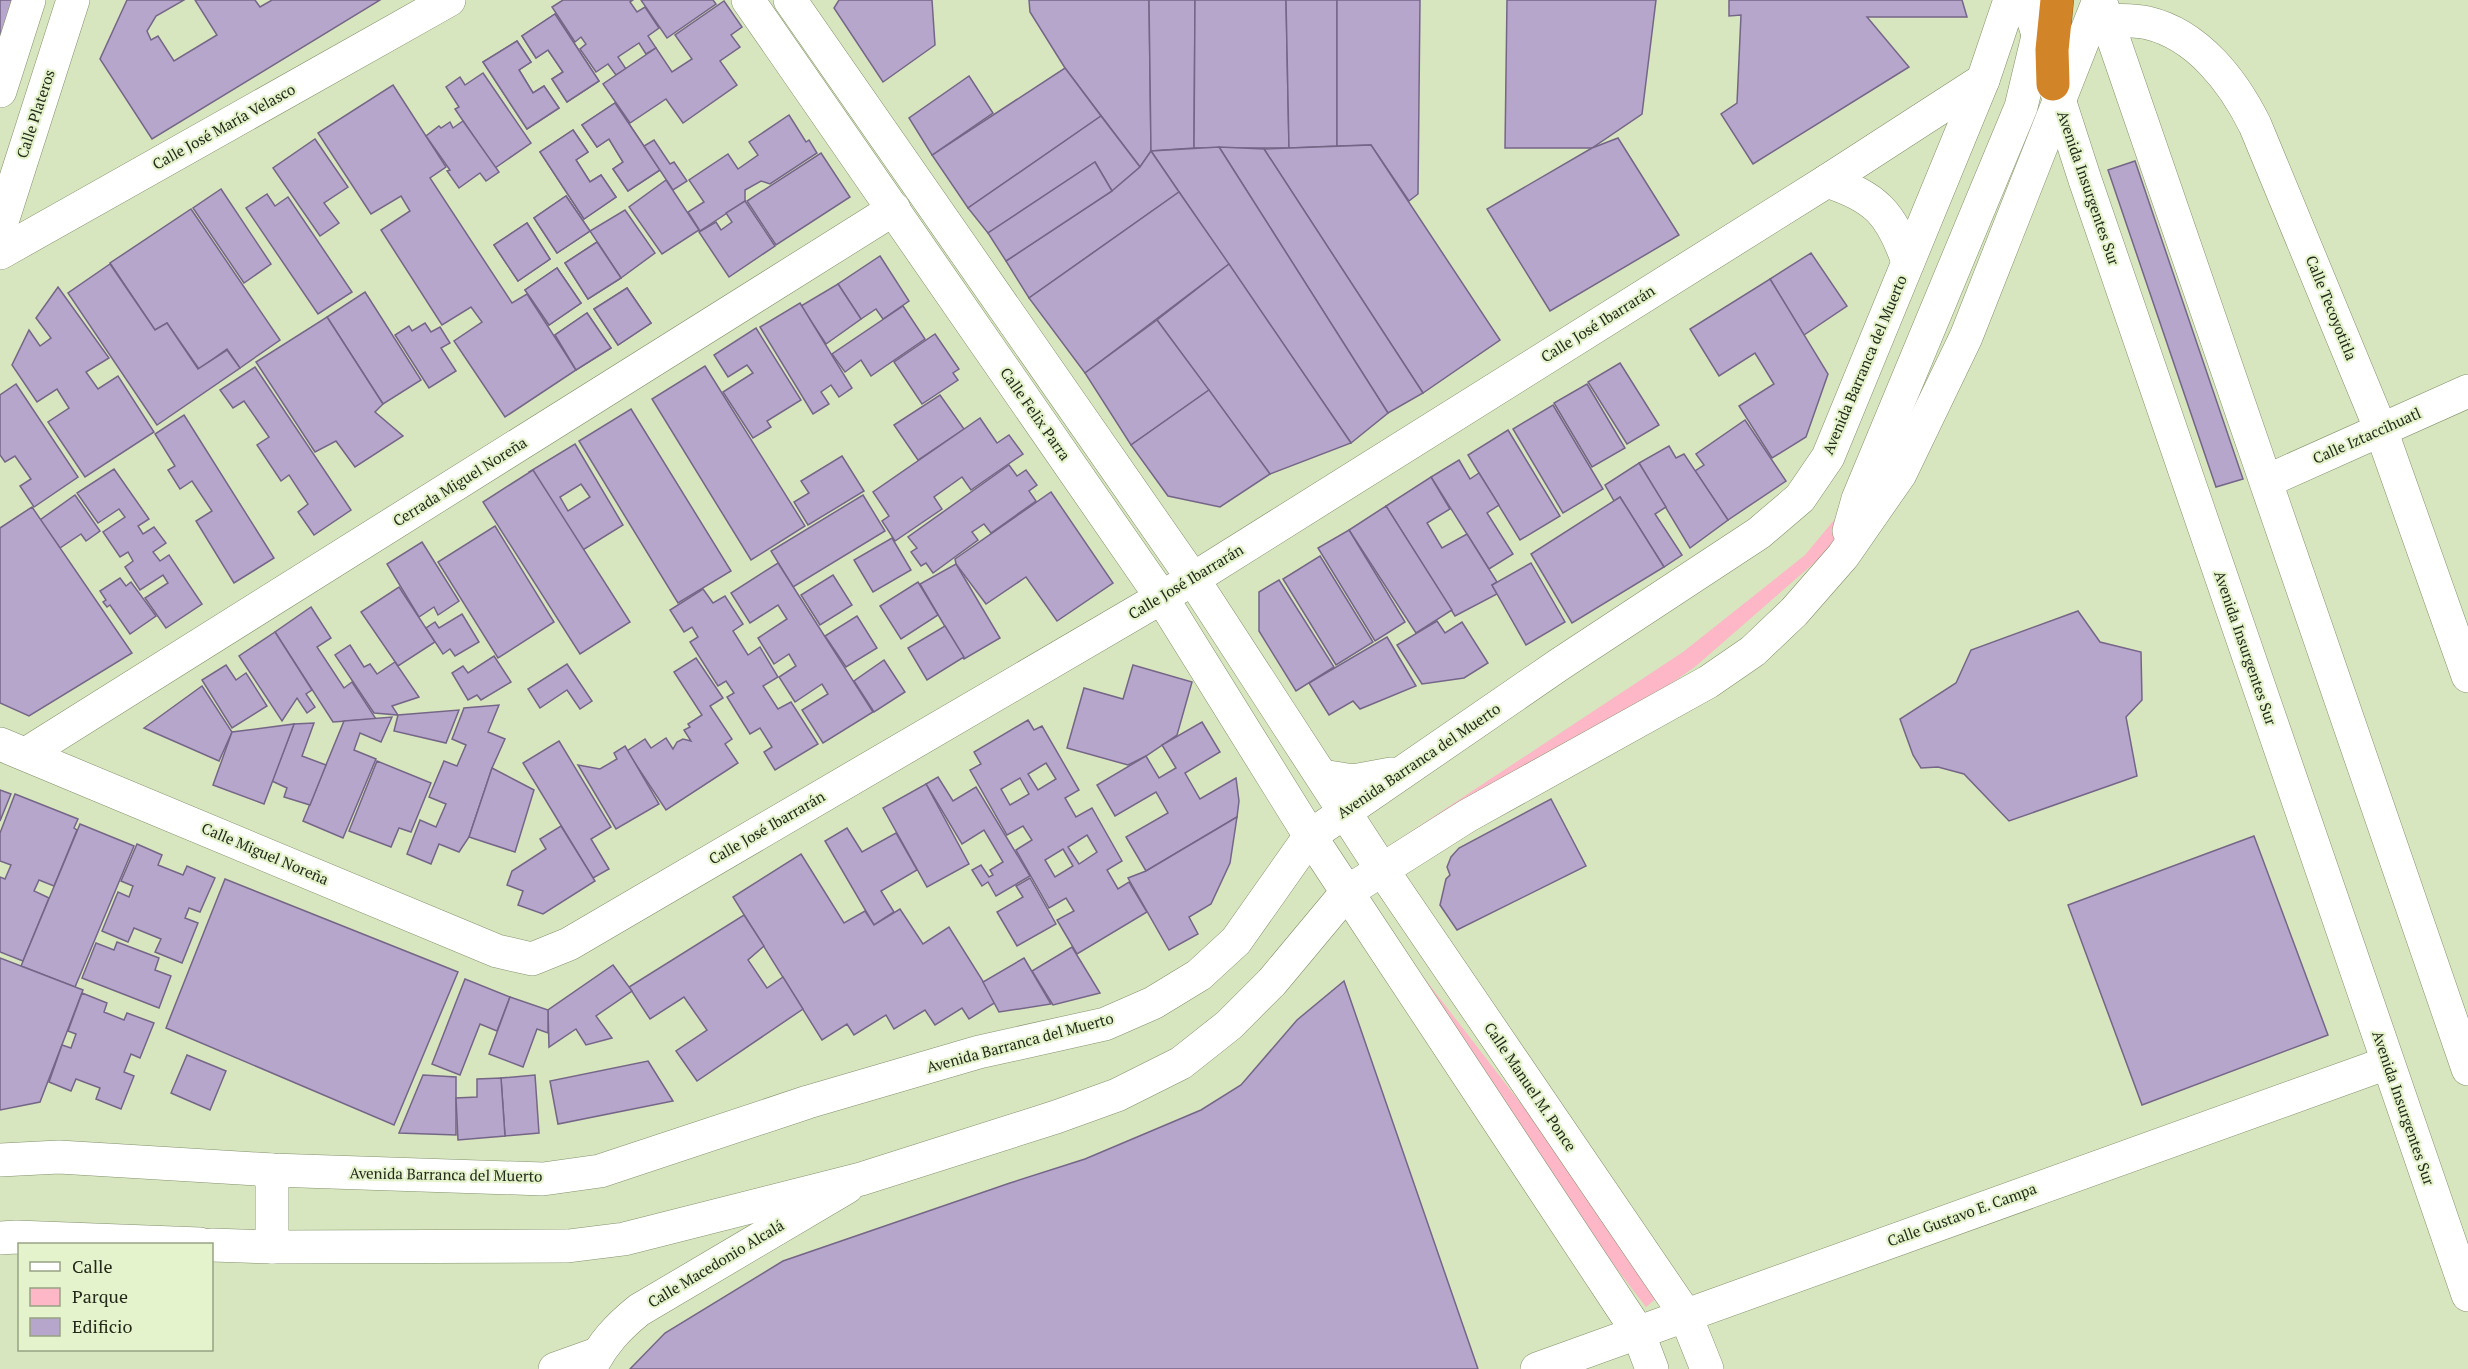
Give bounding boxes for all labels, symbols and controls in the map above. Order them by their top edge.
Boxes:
street label: Calle Plateros [11,67,59,161]
street label: Calle José María Velasco [149,79,298,174]
street label: Avenida Insurgentes Sur [2053,108,2125,268]
street label: Calle Tecoyotitla [2302,252,2362,363]
street label: Avenida Barranca del Muerto [1817,272,1911,457]
street label: Calle José Ibarrarán [1537,280,1658,366]
street label: Calle Felix Parra [996,363,1076,464]
street label: Calle Iztaccihuatl [2309,402,2424,468]
street label: Cerrada Miguel Noreña [389,432,531,531]
street label: Calle José Ibarrarán [1124,539,1247,623]
street label: Avenida Insurgentes Sur [2210,568,2282,728]
street label: Avenida Barranca del Muerto [1333,698,1504,822]
street label: Calle José Ibarrarán [705,786,828,869]
street label: Calle Miguel Noreña [199,817,332,889]
street label: Avenida Barranca del Muerto [924,1007,1115,1077]
street label: Calle Manuel M. Ponce [1480,1018,1581,1155]
street label: Avenida Insurgentes Sur [2368,1028,2440,1188]
street label: Avenida Barranca del Muerto [349,1162,543,1186]
street label: Calle Gustavo E. Campa [1884,1178,2039,1250]
street label: Calle Macedonio Alcalá [644,1214,788,1312]
legend [18,1243,213,1351]
text: Calle [72,1254,113,1278]
text: Parque [72,1284,128,1308]
text: Edificio [72,1314,132,1338]

